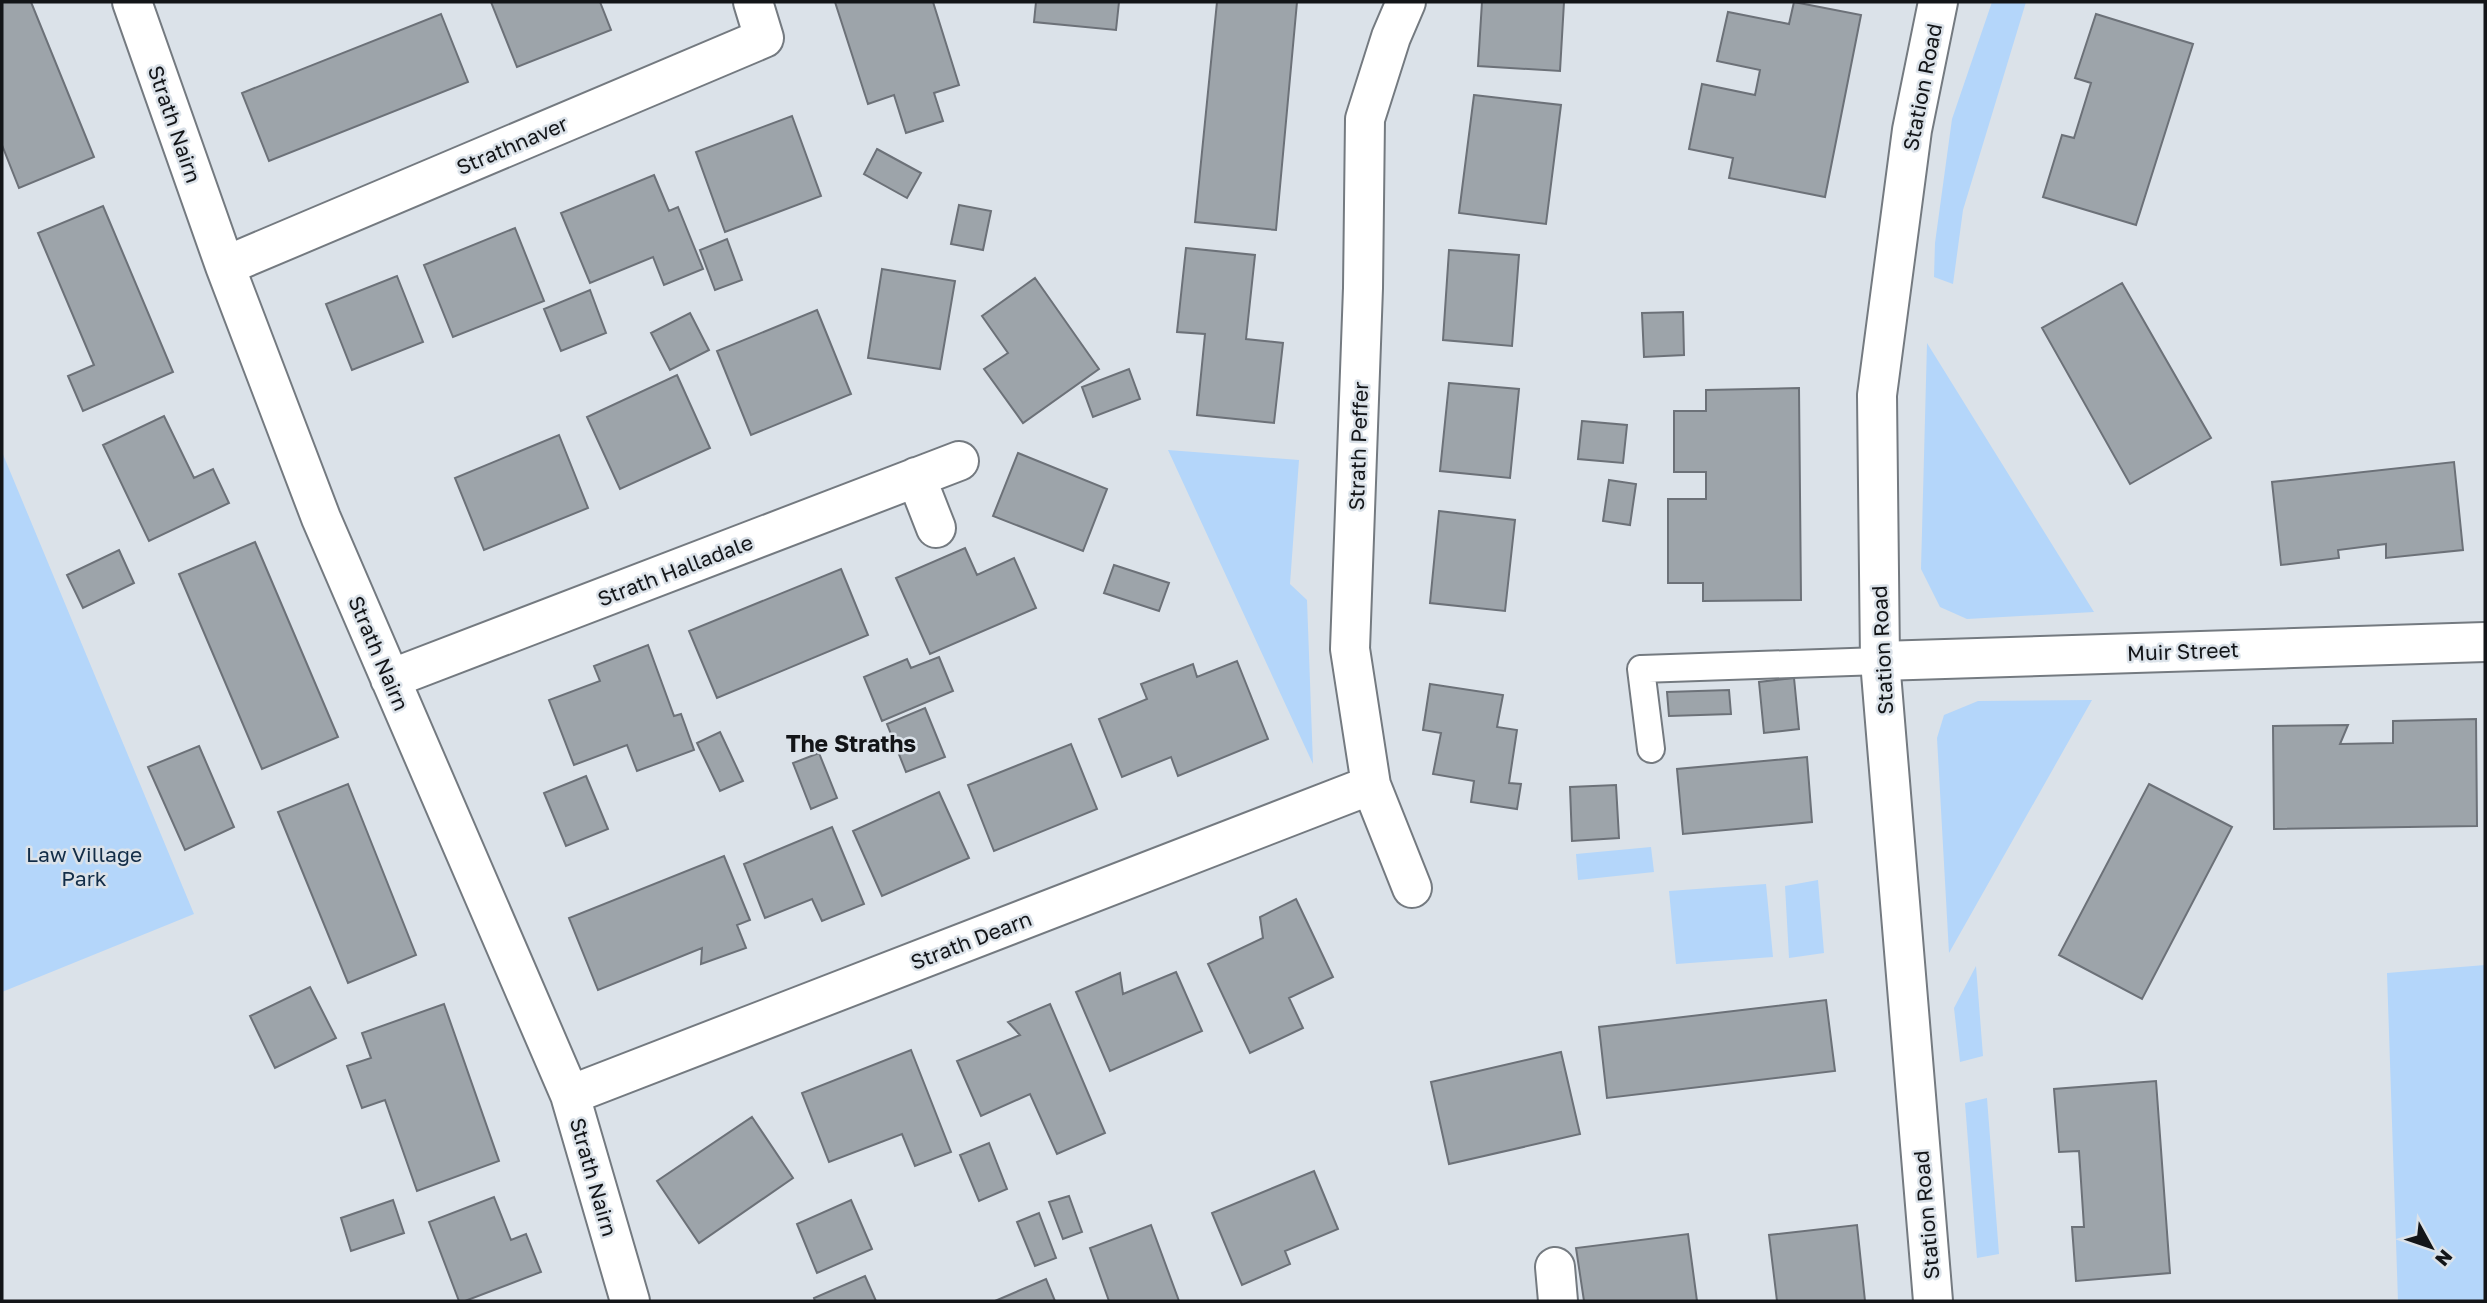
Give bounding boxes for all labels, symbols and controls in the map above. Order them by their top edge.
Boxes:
street label: Station Road [1897,21,1947,153]
street label: Strath Nairn [143,62,207,186]
street label: Strathnaver [452,110,572,180]
street label: Strath Peffer [1343,381,1373,511]
street label: Strath Halladale [594,528,756,612]
street label: Station Road [1866,585,1898,715]
street label: Strath Nairn [343,592,415,714]
street label: Muir Street [2127,636,2239,666]
district label: The Straths [786,729,916,757]
park label: Law Village Park [26,841,142,891]
street label: Strath Dearn [907,905,1035,975]
street label: Strath Nairn [565,1115,623,1239]
street label: Station Road [1907,1149,1945,1281]
north arrow [2396,1212,2466,1282]
text: N [2431,1245,2458,1271]

